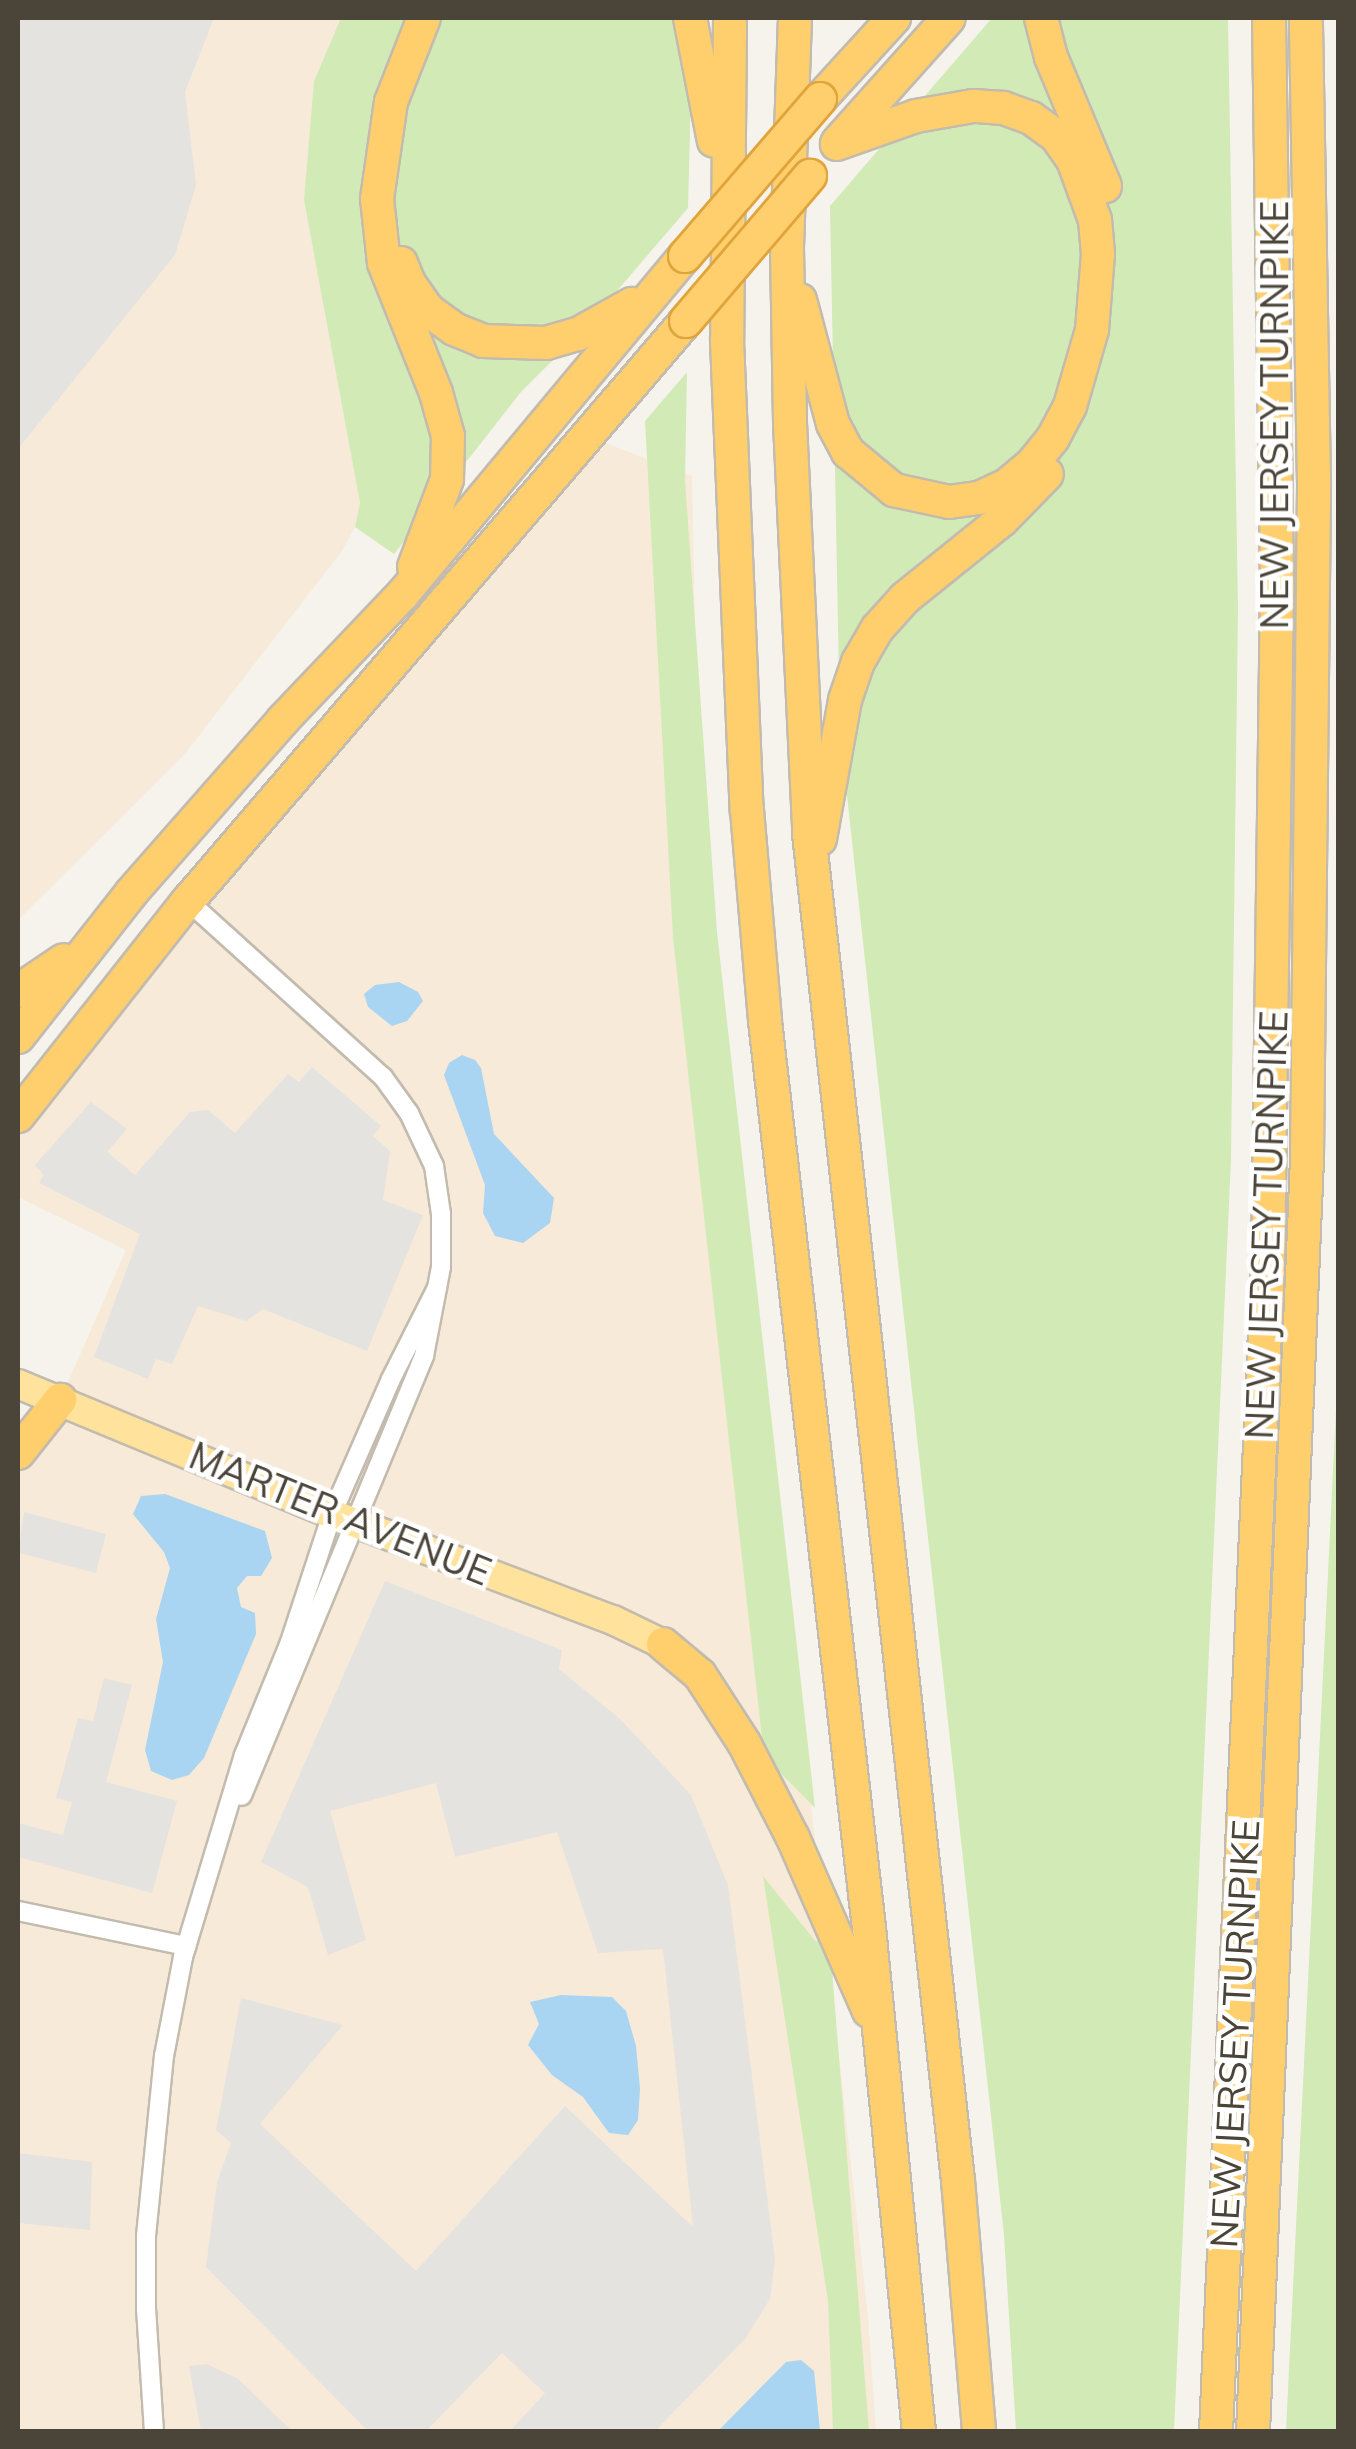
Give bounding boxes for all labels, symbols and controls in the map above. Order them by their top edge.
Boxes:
street label: NEW JERSEY TURNPIKE [1252,201,1298,629]
street label: NEW JERSEY TURNPIKE [1237,1010,1297,1440]
street label: MARTER AVENUE [183,1433,497,1595]
street label: NEW JERSEY TURNPIKE [1201,1819,1269,2249]

